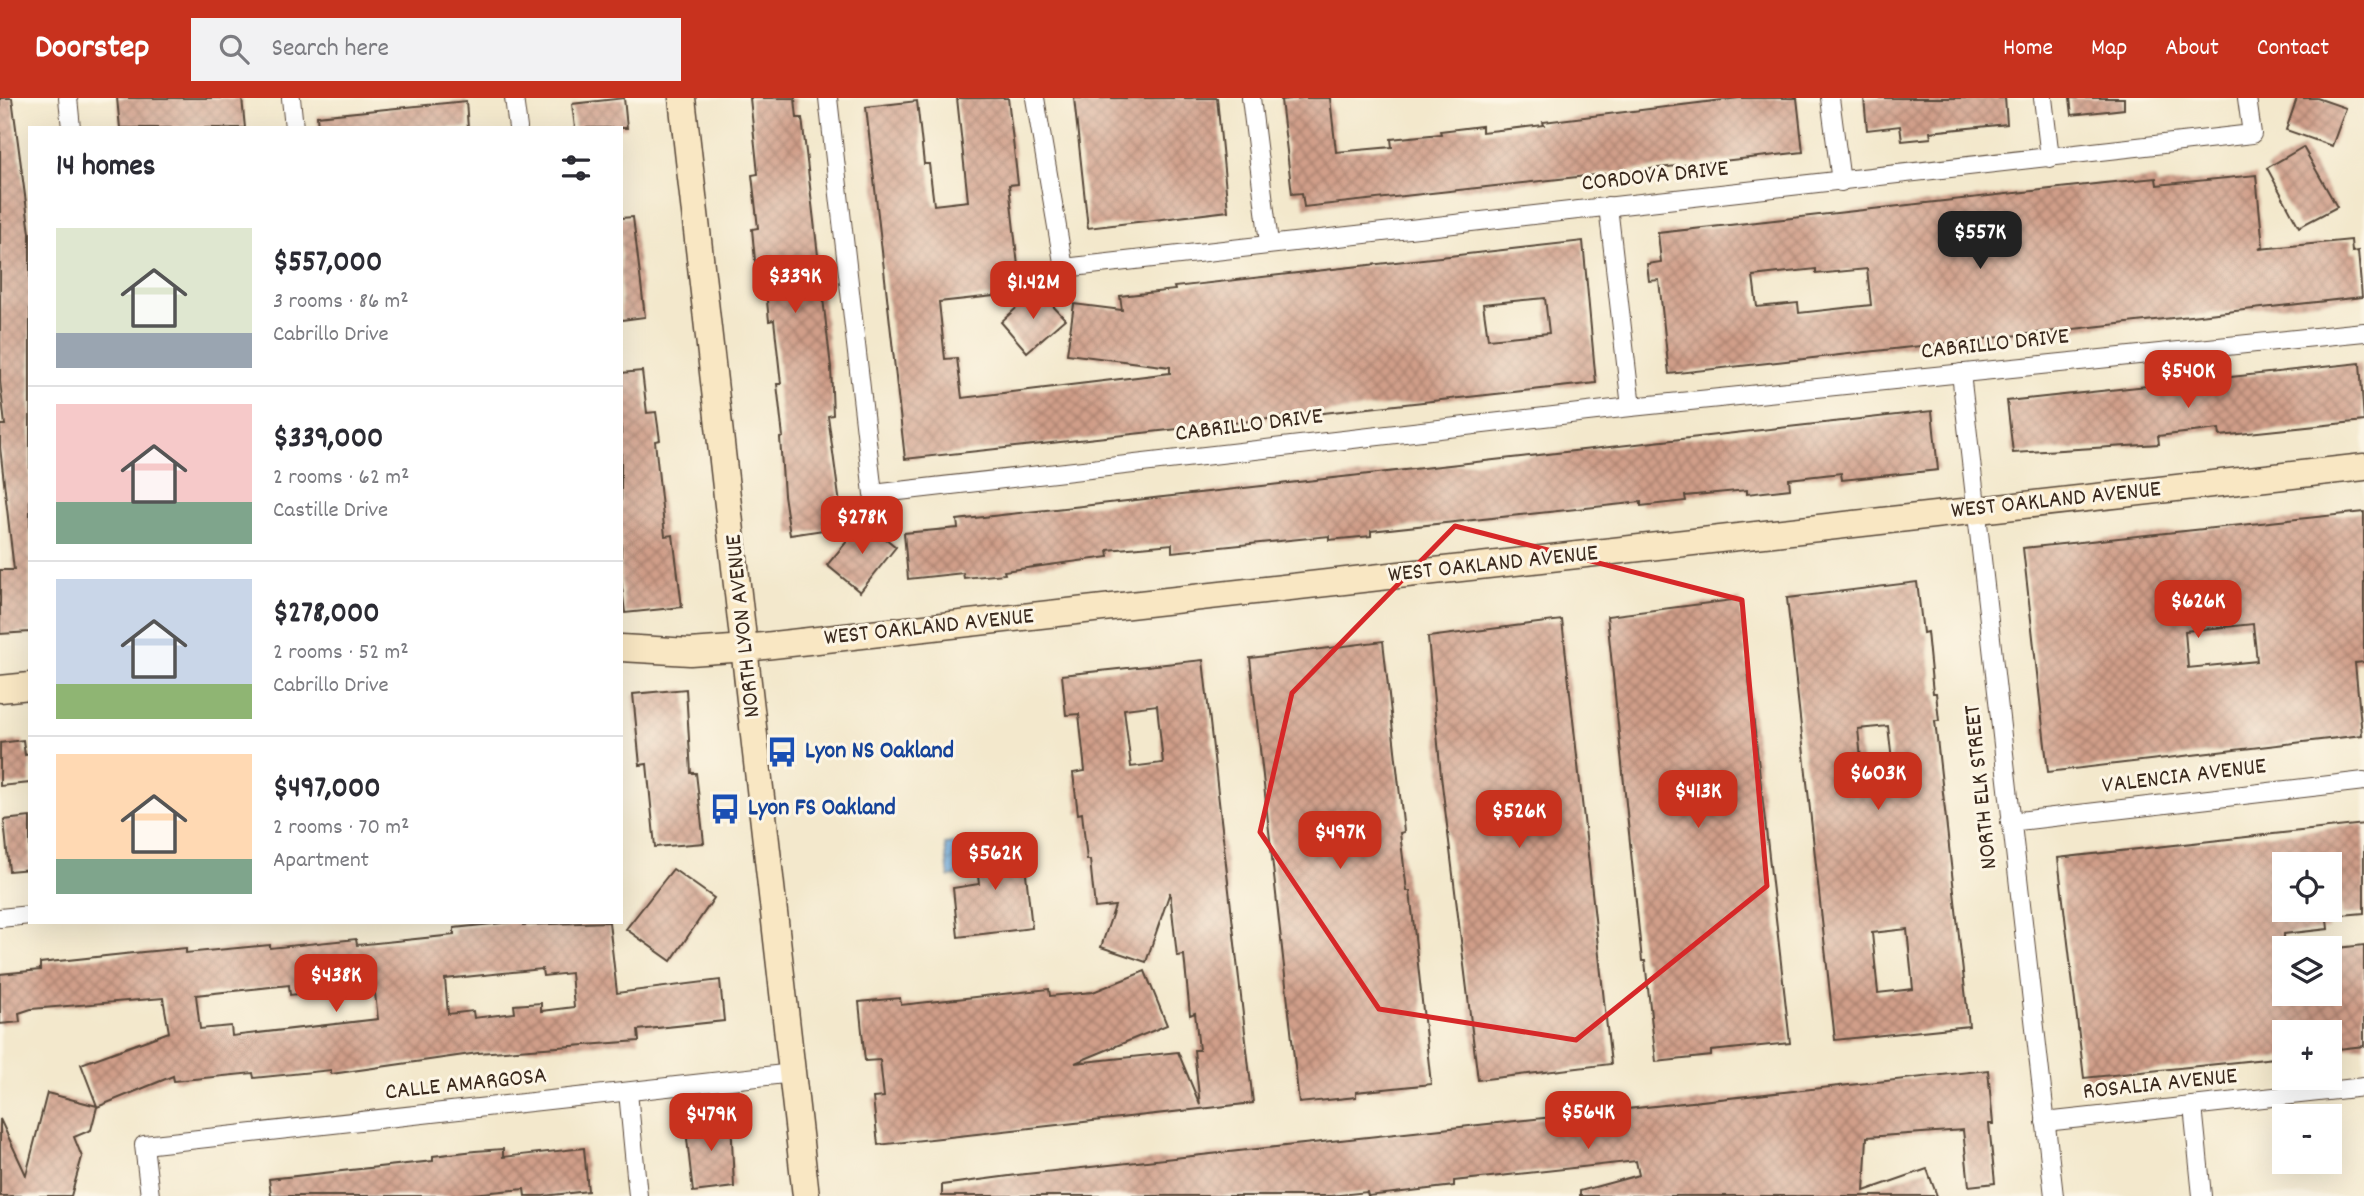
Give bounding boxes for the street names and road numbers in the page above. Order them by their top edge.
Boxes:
street label: CORDOVA DRIVE [1580,152,1730,202]
street label: CABRILLO DRIVE [1919,320,2071,370]
street label: CABRILLO DRIVE [1173,400,1325,452]
street label: WEST OAKLAND AVENUE [1949,473,2163,529]
street label: NORTH LYON AVENUE [717,532,771,719]
street label: WEST OAKLAND AVENUE [1386,537,1600,593]
street label: WEST OAKLAND AVENUE [822,600,1036,656]
street label: NORTH ELK STREET [1956,703,2008,871]
street label: VALENCIA AVENUE [2100,750,2268,804]
street label: CALLE AMARGOSA [383,1060,549,1110]
street label: ROSALIA AVENUE [2081,1060,2239,1110]

